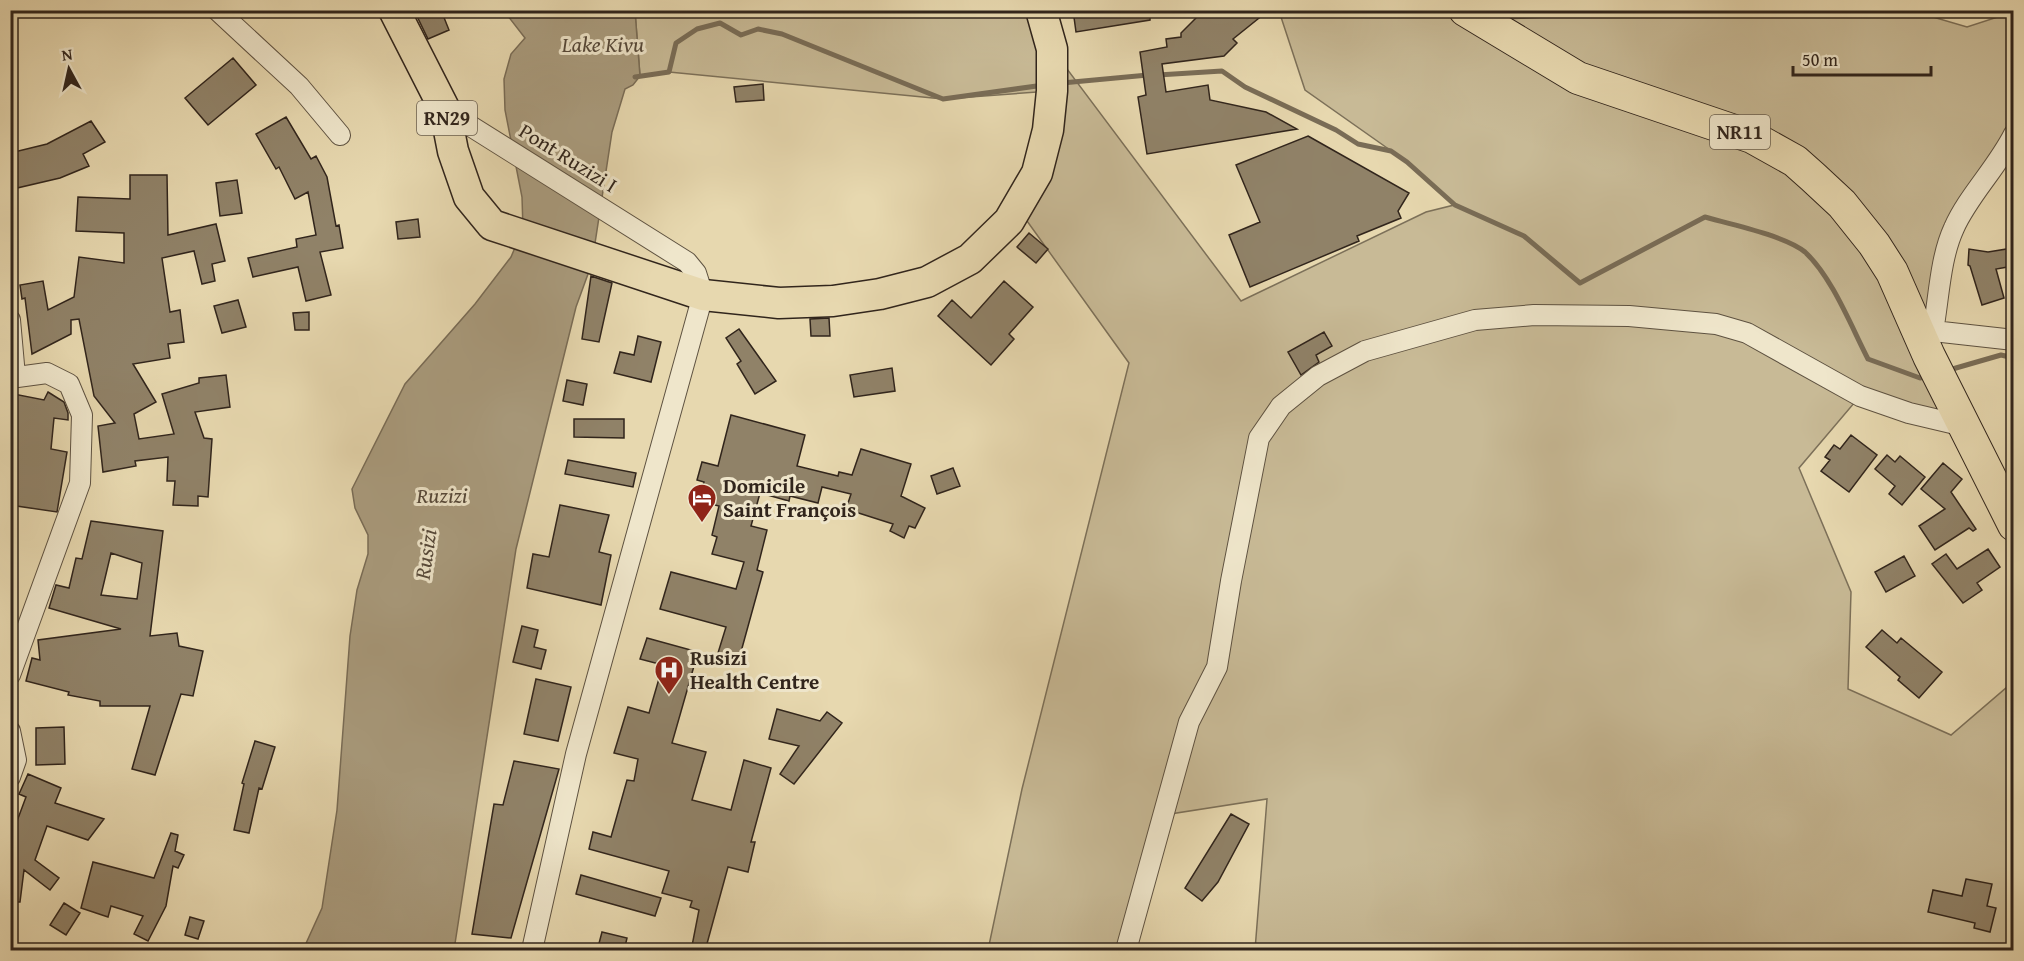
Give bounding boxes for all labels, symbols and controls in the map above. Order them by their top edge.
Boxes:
water label: Lake Kivu [561,28,644,60]
north arrow [39,39,99,99]
scale bar [1793,39,1931,77]
text: N [60,41,74,67]
text: 50 m [1802,46,1838,73]
road number: RN29 [417,101,477,135]
street label: Pont Ruzizi I [513,115,623,200]
road number: NR11 [1710,115,1770,149]
place label: Domicile Saint François [723,470,856,525]
water label: Ruzizi [415,479,468,511]
hotel icon: Domicile Saint François [686,482,718,524]
water label: Rusizi [405,526,444,582]
place label: Rusizi Health Centre [690,642,819,697]
hospital icon: Rusizi Health Centre [653,654,685,696]

